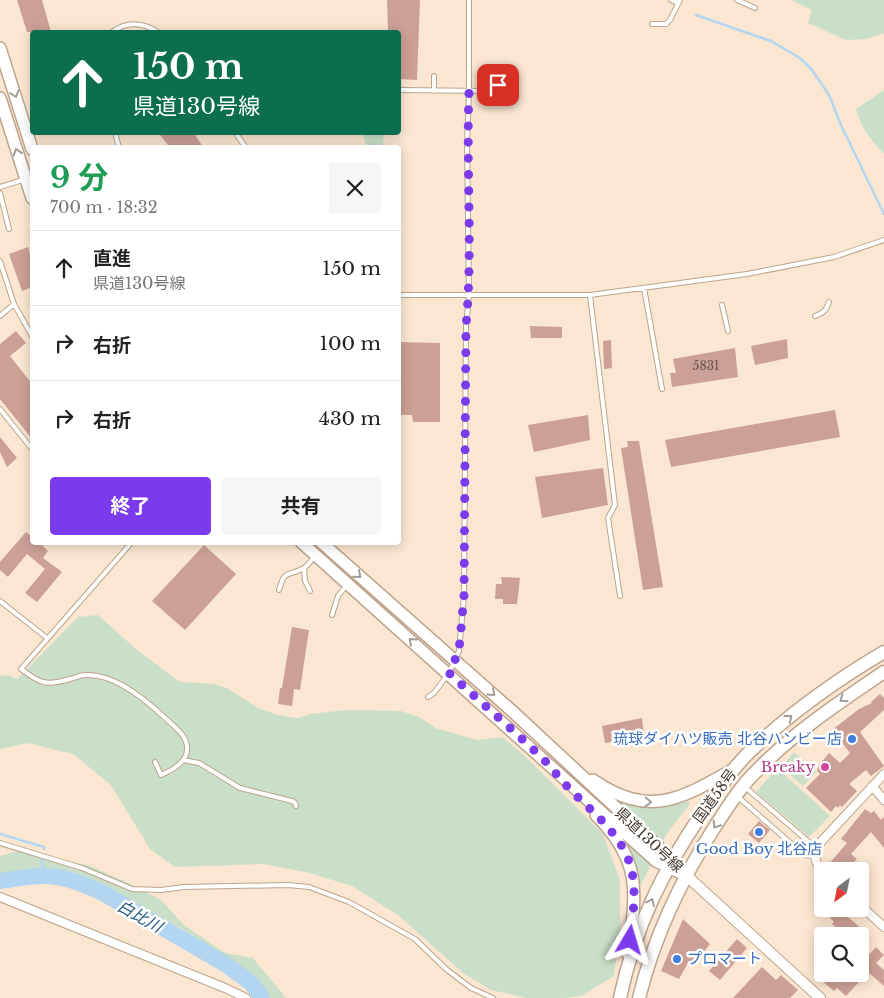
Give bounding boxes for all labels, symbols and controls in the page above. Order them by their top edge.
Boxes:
text: 150 m [133,45,244,88]
icon: ahead [50,50,115,115]
pin [477,64,519,106]
icon: arrive [484,71,512,99]
one-way arrow [9,90,19,98]
text: 県道130号線 [133,93,260,120]
one-way arrow [13,148,23,157]
text: 9 分 [50,159,108,196]
button: close [329,162,381,214]
text: 700 m · 18:32 [50,197,158,217]
text: 直進 [93,247,131,270]
icon: ahead [50,254,78,282]
text: 150 m [322,257,381,280]
text: 県道130号線 [93,273,185,293]
icon: right [50,329,78,357]
text: 100 m [320,332,381,355]
text: 右折 [93,334,131,357]
house number: 5831 [693,358,719,373]
icon: right [50,404,78,432]
text: 430 m [319,407,381,430]
text: 右折 [93,409,131,432]
button: 終了 [50,477,211,535]
button: 共有 [221,477,381,535]
one-way arrow [352,569,361,578]
one-way arrow [409,638,418,647]
one-way arrow [486,687,495,696]
one-way arrow [840,693,849,702]
one-way arrow [783,715,792,723]
place label: 琉球ダイハツ販売 北谷ハンビー店 [613,729,842,748]
marker: 琉球ダイハツ販売 北谷ハンビー店 [846,733,858,745]
place label: Breaky [761,757,815,776]
marker: Breaky [819,761,831,773]
street label: 国道58号 [689,765,741,827]
one-way arrow [644,796,652,807]
street label: 県道130号線 [611,803,688,876]
one-way arrow [713,819,722,828]
marker: Good Boy 北谷店 [753,826,765,838]
place label: Good Boy 北谷店 [696,839,822,858]
north arrow [814,862,869,918]
map controls [814,862,869,982]
water label: 白比川 [114,896,168,937]
one-way arrow [645,898,655,907]
position arrow [603,913,655,965]
button: search [814,927,869,982]
place label: プロマート [687,949,762,968]
marker: プロマート [671,953,683,965]

